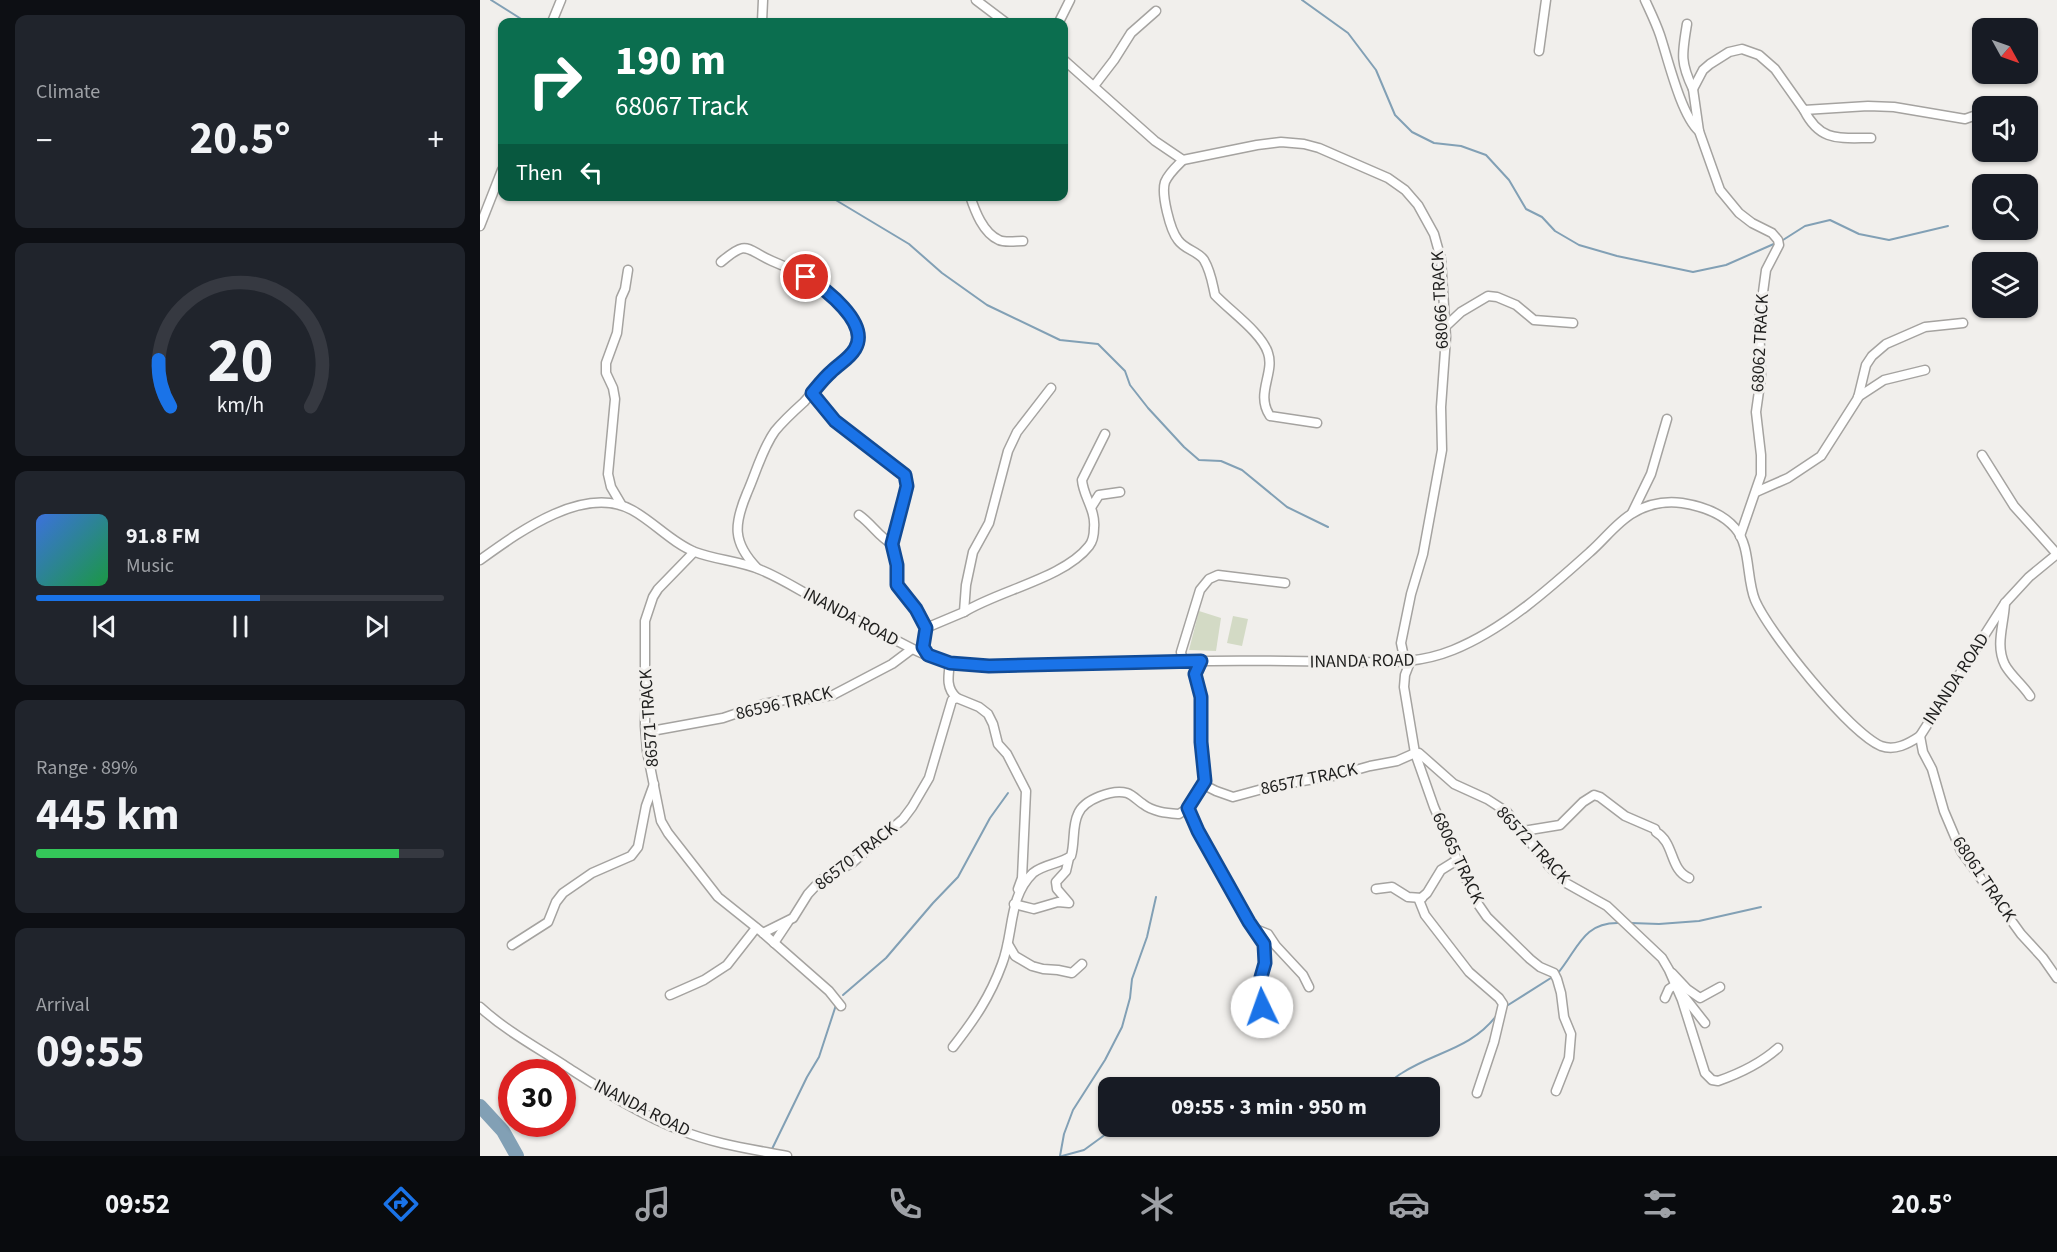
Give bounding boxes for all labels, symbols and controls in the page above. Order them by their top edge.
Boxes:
north arrow [1972,18,2038,84]
map controls [1972,18,2038,318]
text: 190 m [615,31,726,91]
icon: right [516,42,594,120]
text: Climate [36,78,100,106]
text: 68067 Track [615,87,749,126]
button: sound [1972,96,2038,162]
text: 20.5° [189,107,291,171]
text: − [36,117,52,164]
text: + [428,117,444,164]
icon: left [575,156,608,189]
text: Then [516,157,563,189]
button: search [1972,174,2038,240]
street label: 68066 TRACK [1425,250,1455,350]
pin [780,251,831,302]
button: layers [1972,252,2038,318]
icon: arrive [789,260,822,293]
street label: 68062 TRACK [1745,293,1775,393]
text: 20 [207,317,273,406]
text: km/h [216,390,264,421]
text: 91.8 FM [126,520,200,552]
text: Music [126,552,174,580]
street label: INANDA ROAD [799,581,903,653]
icon: previous [88,610,121,643]
icon: pause [224,610,257,643]
icon: next [360,610,393,643]
street label: INANDA ROAD [1917,628,1995,730]
street label: INANDA ROAD [1309,648,1415,674]
street label: 86571 TRACK [633,667,665,768]
street label: 86596 TRACK [733,680,835,726]
text: Range · 89% [36,754,137,782]
street label: 86577 TRACK [1258,756,1360,801]
text: 445 km [36,783,180,847]
street label: 86572 TRACK [1490,800,1576,890]
street label: 68065 TRACK [1426,808,1490,908]
street label: 86570 TRACK [810,815,903,896]
street label: 68061 TRACK [1946,831,2022,927]
position arrow [1230,975,1294,1039]
text: Arrival [36,991,90,1019]
text: 09:55 [36,1020,145,1084]
speed limit sign: 30 [498,1059,576,1137]
street label: INANDA ROAD [590,1073,694,1143]
text: 09:55 · 3 min · 950 m [1171,1091,1367,1123]
icon: directions [380,1183,422,1225]
icon: music [632,1183,674,1225]
icon: phone [884,1183,926,1225]
icon: climate [1136,1183,1178,1225]
icon: car [1388,1183,1430,1225]
icon: filters [1639,1183,1681,1225]
text: 09:52 [105,1185,170,1224]
text: 20.5° [1891,1185,1952,1224]

